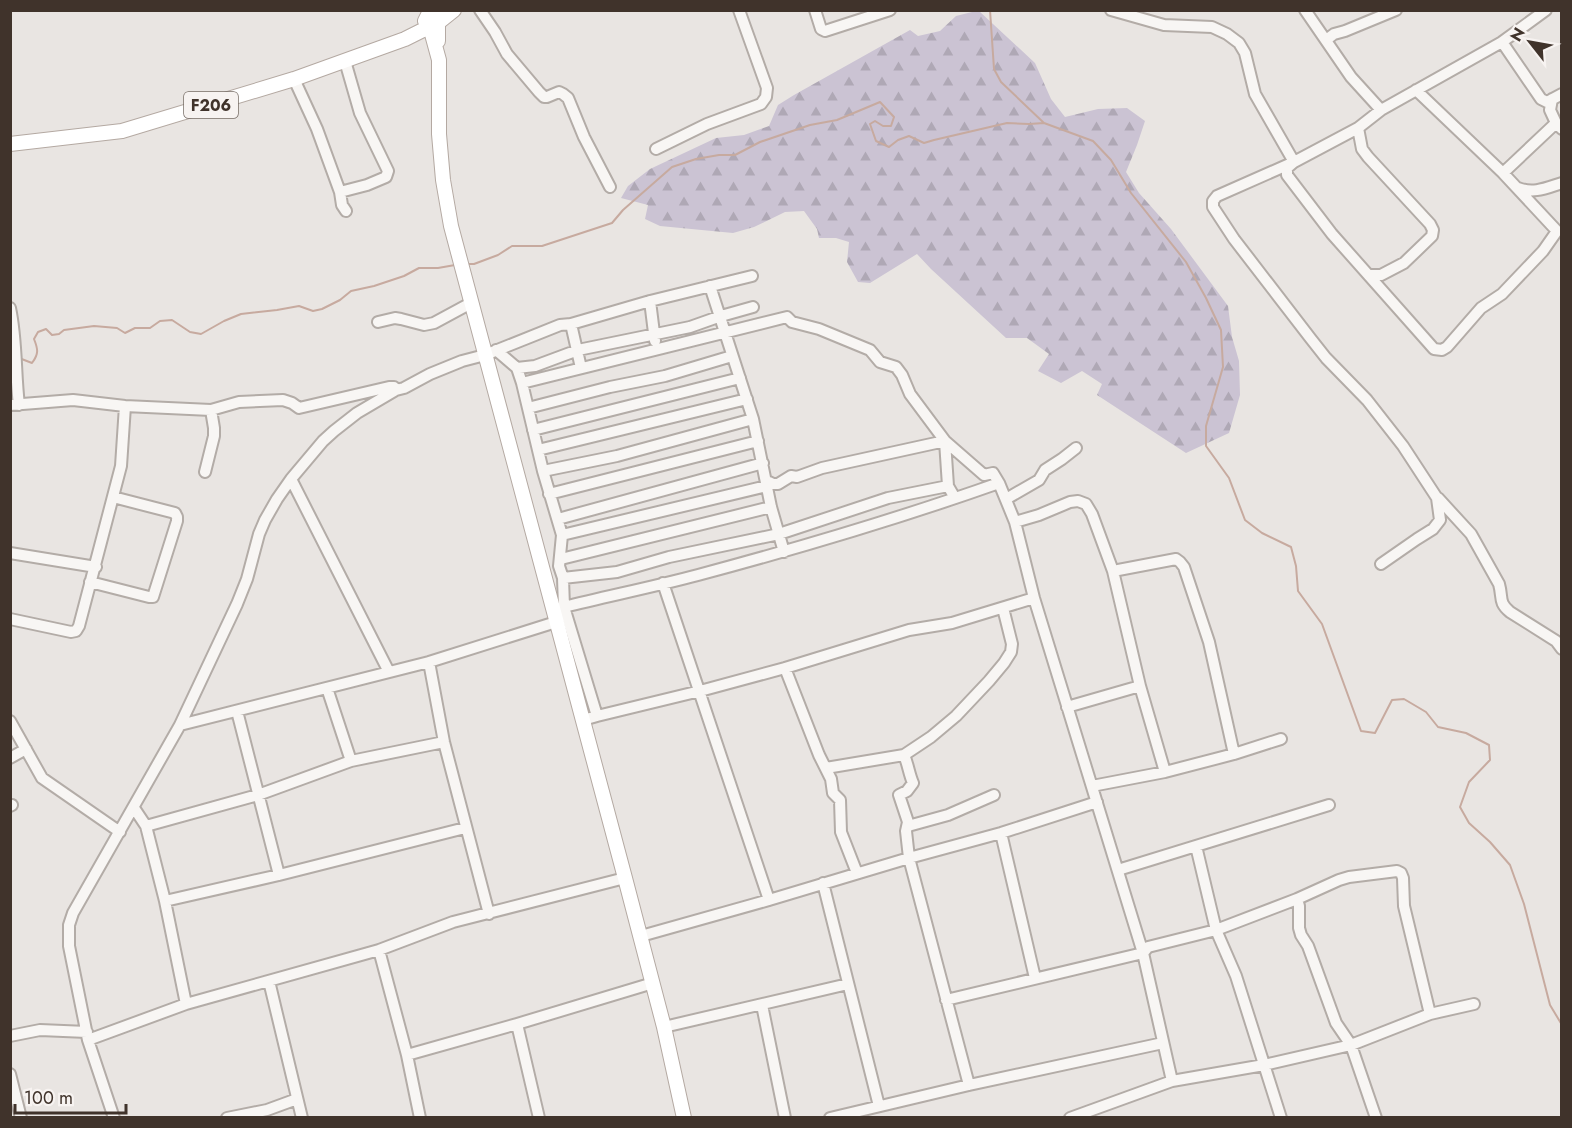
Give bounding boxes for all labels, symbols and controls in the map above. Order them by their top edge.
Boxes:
north arrow [1500,12,1560,72]
text: N [1504,23,1531,46]
road number: F206 [184,92,238,118]
scale bar [15,1077,126,1115]
text: 100 m [24,1085,73,1111]

